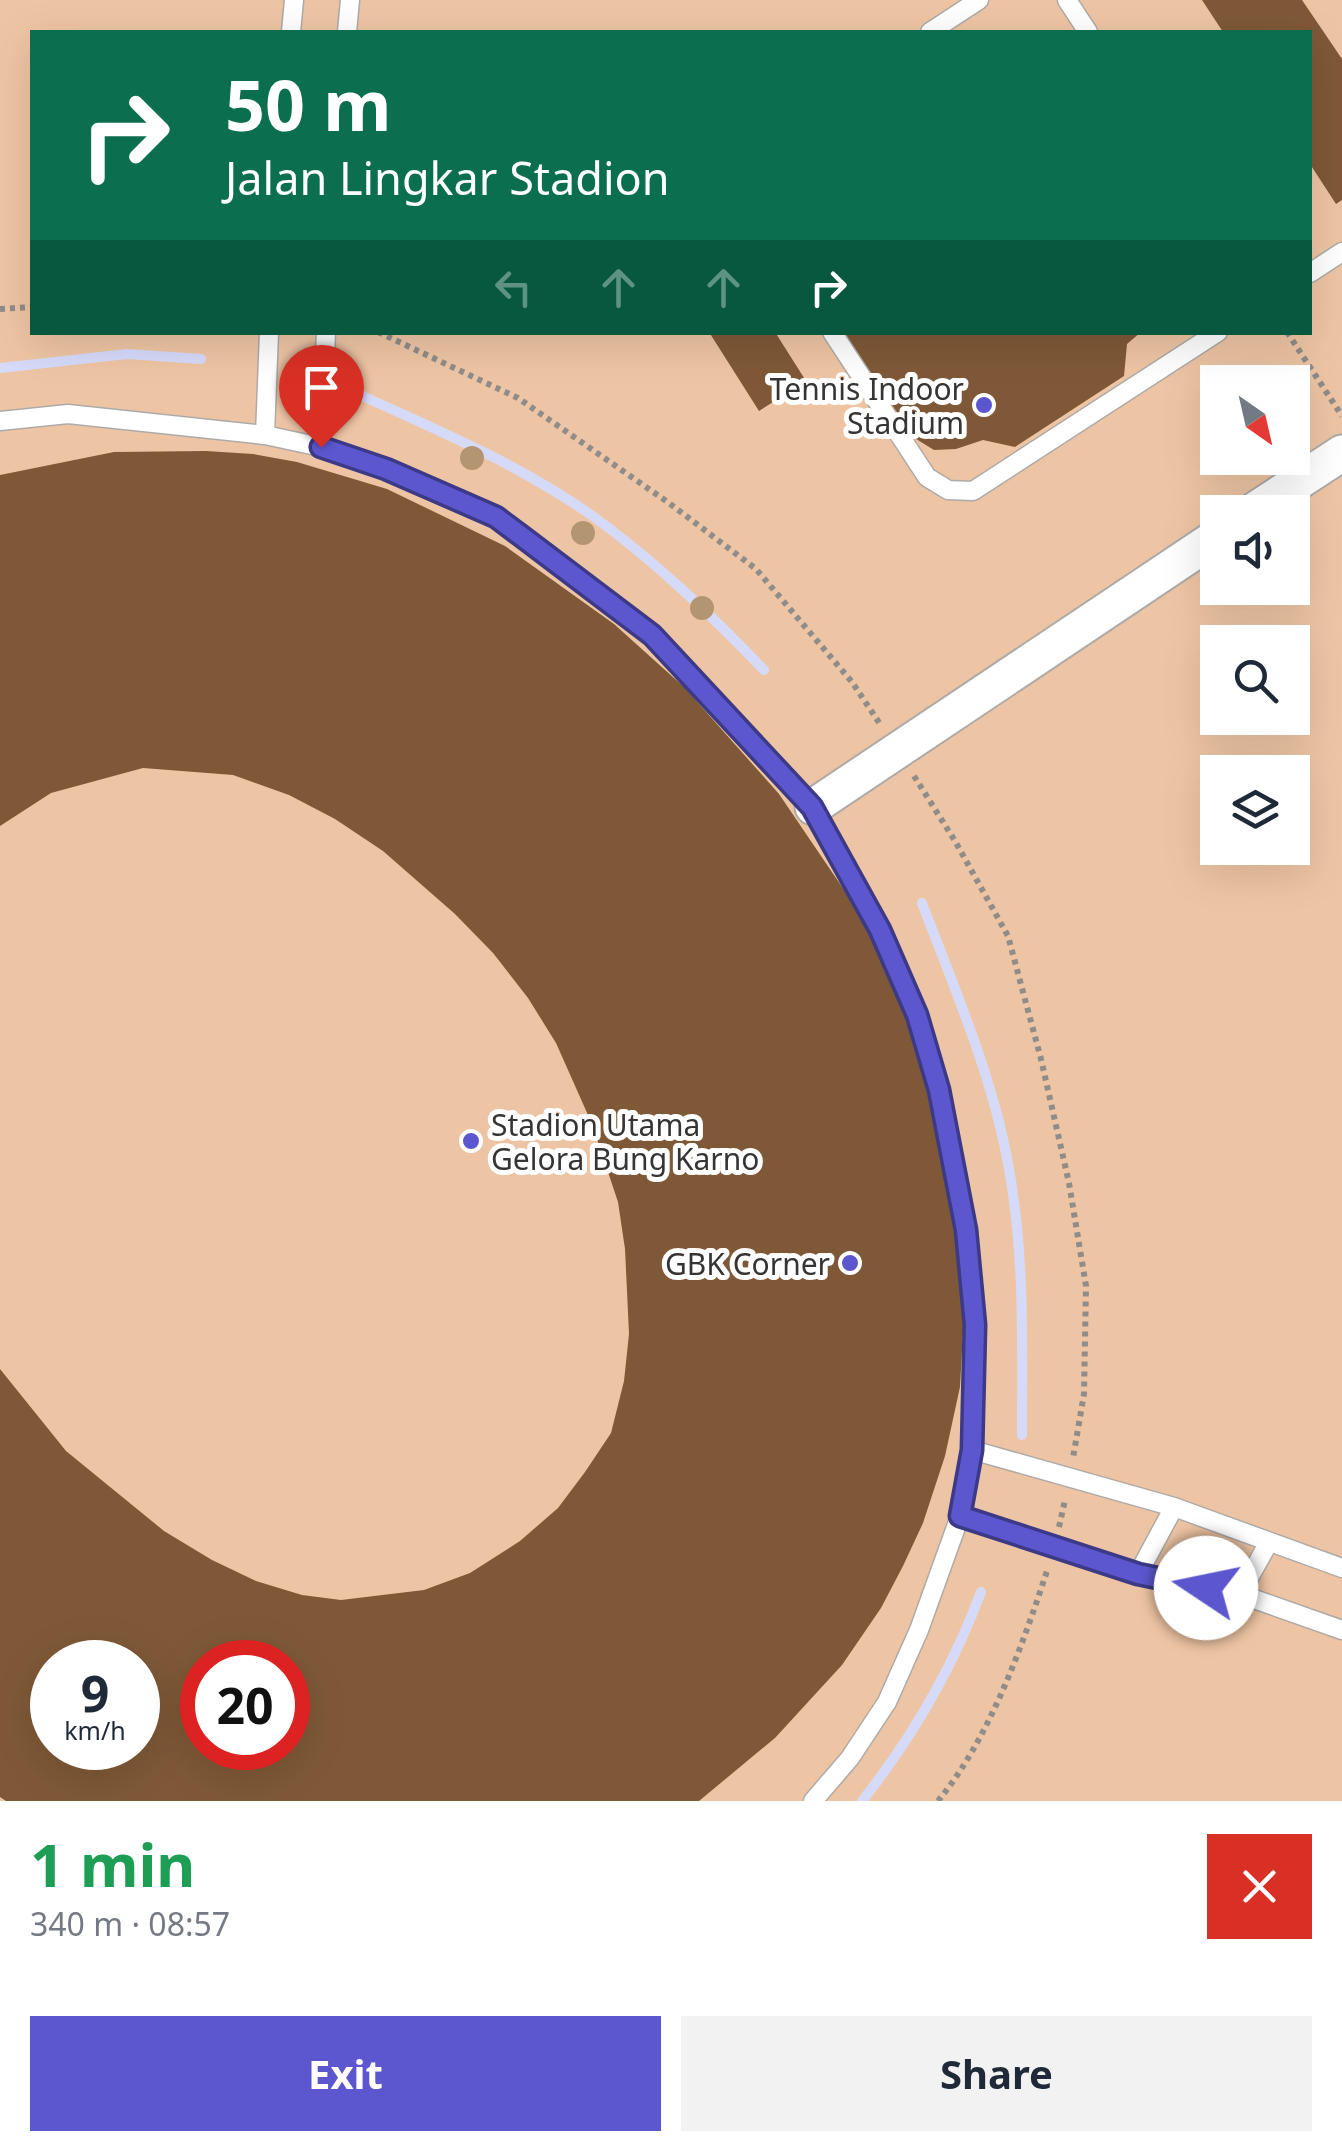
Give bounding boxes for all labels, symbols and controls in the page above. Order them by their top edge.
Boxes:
text: 50 m [225,56,392,152]
icon: right [60,70,190,200]
text: Jalan Lingkar Stadion [225,147,670,208]
icon: left [486,260,541,315]
icon: ahead [591,260,646,315]
icon: ahead [696,260,751,315]
icon: right [801,260,856,315]
pin [279,345,364,448]
icon: arrive [294,360,349,415]
north arrow [1200,365,1310,475]
map controls [1200,365,1310,865]
place label: Tennis Indoor Stadium [770,368,964,443]
marker: Tennis Indoor Stadium [973,394,995,416]
button: sound [1200,495,1310,605]
button: search [1200,625,1310,735]
button: layers [1200,755,1310,865]
place label: Stadion Utama Gelora Bung Karno [491,1104,759,1179]
marker: Stadion Utama Gelora Bung Karno [460,1130,482,1152]
place label: GBK Corner [665,1243,830,1284]
marker: GBK Corner [839,1252,861,1274]
position arrow [1154,1536,1258,1640]
speed limit sign: 20 [180,1640,310,1770]
text: 9 [81,1659,109,1727]
text: km/h [64,1713,126,1747]
text: 1 min [30,1823,195,1905]
button: close [1207,1834,1312,1939]
text: 340 m · 08:57 [30,1902,230,1945]
button: Exit [30,2016,661,2131]
button: Share [681,2016,1312,2131]

